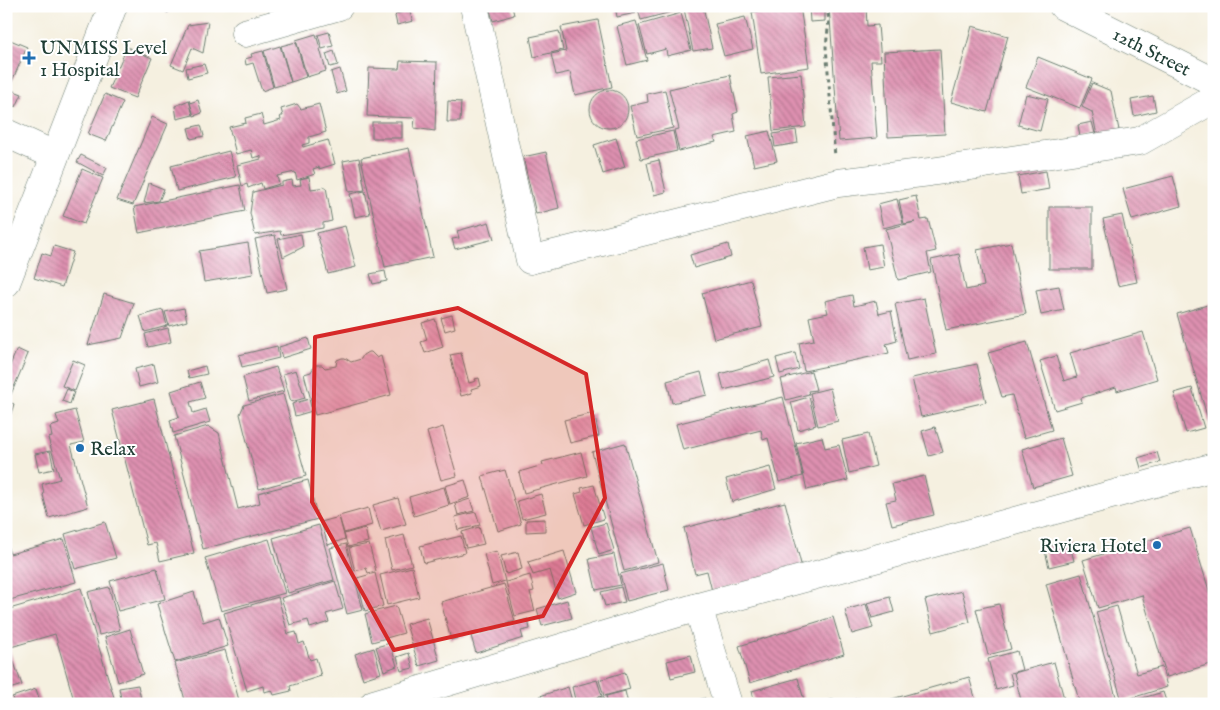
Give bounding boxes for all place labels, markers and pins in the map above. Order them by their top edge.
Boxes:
place label: UNMISS Level 1 Hospital [40,37,168,83]
marker: UNMISS Level 1 Hospital [22,51,36,65]
place label: Relax [90,438,136,462]
marker: Relax [74,442,86,454]
place label: Riviera Hotel [1039,535,1148,559]
marker: Riviera Hotel [1151,539,1163,551]

